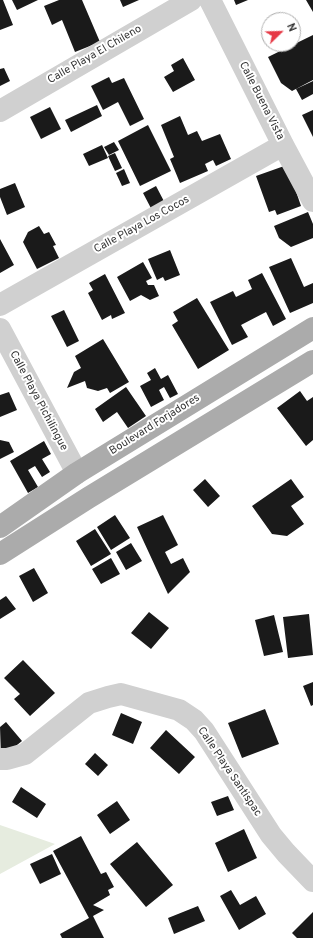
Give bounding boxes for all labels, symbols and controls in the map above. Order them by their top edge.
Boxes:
north arrow [261,12,301,52]
text: N [283,21,299,34]
street label: Calle Playa El Chileno [46,23,144,87]
street label: Calle Buena Vista [236,60,286,142]
street label: Calle Playa Los Cocos [92,193,192,257]
street label: Calle Playa Pichilingue [6,349,70,453]
street label: Boulevard Forjadores [107,392,203,458]
street label: Calle Playa Santispac [194,725,264,819]

